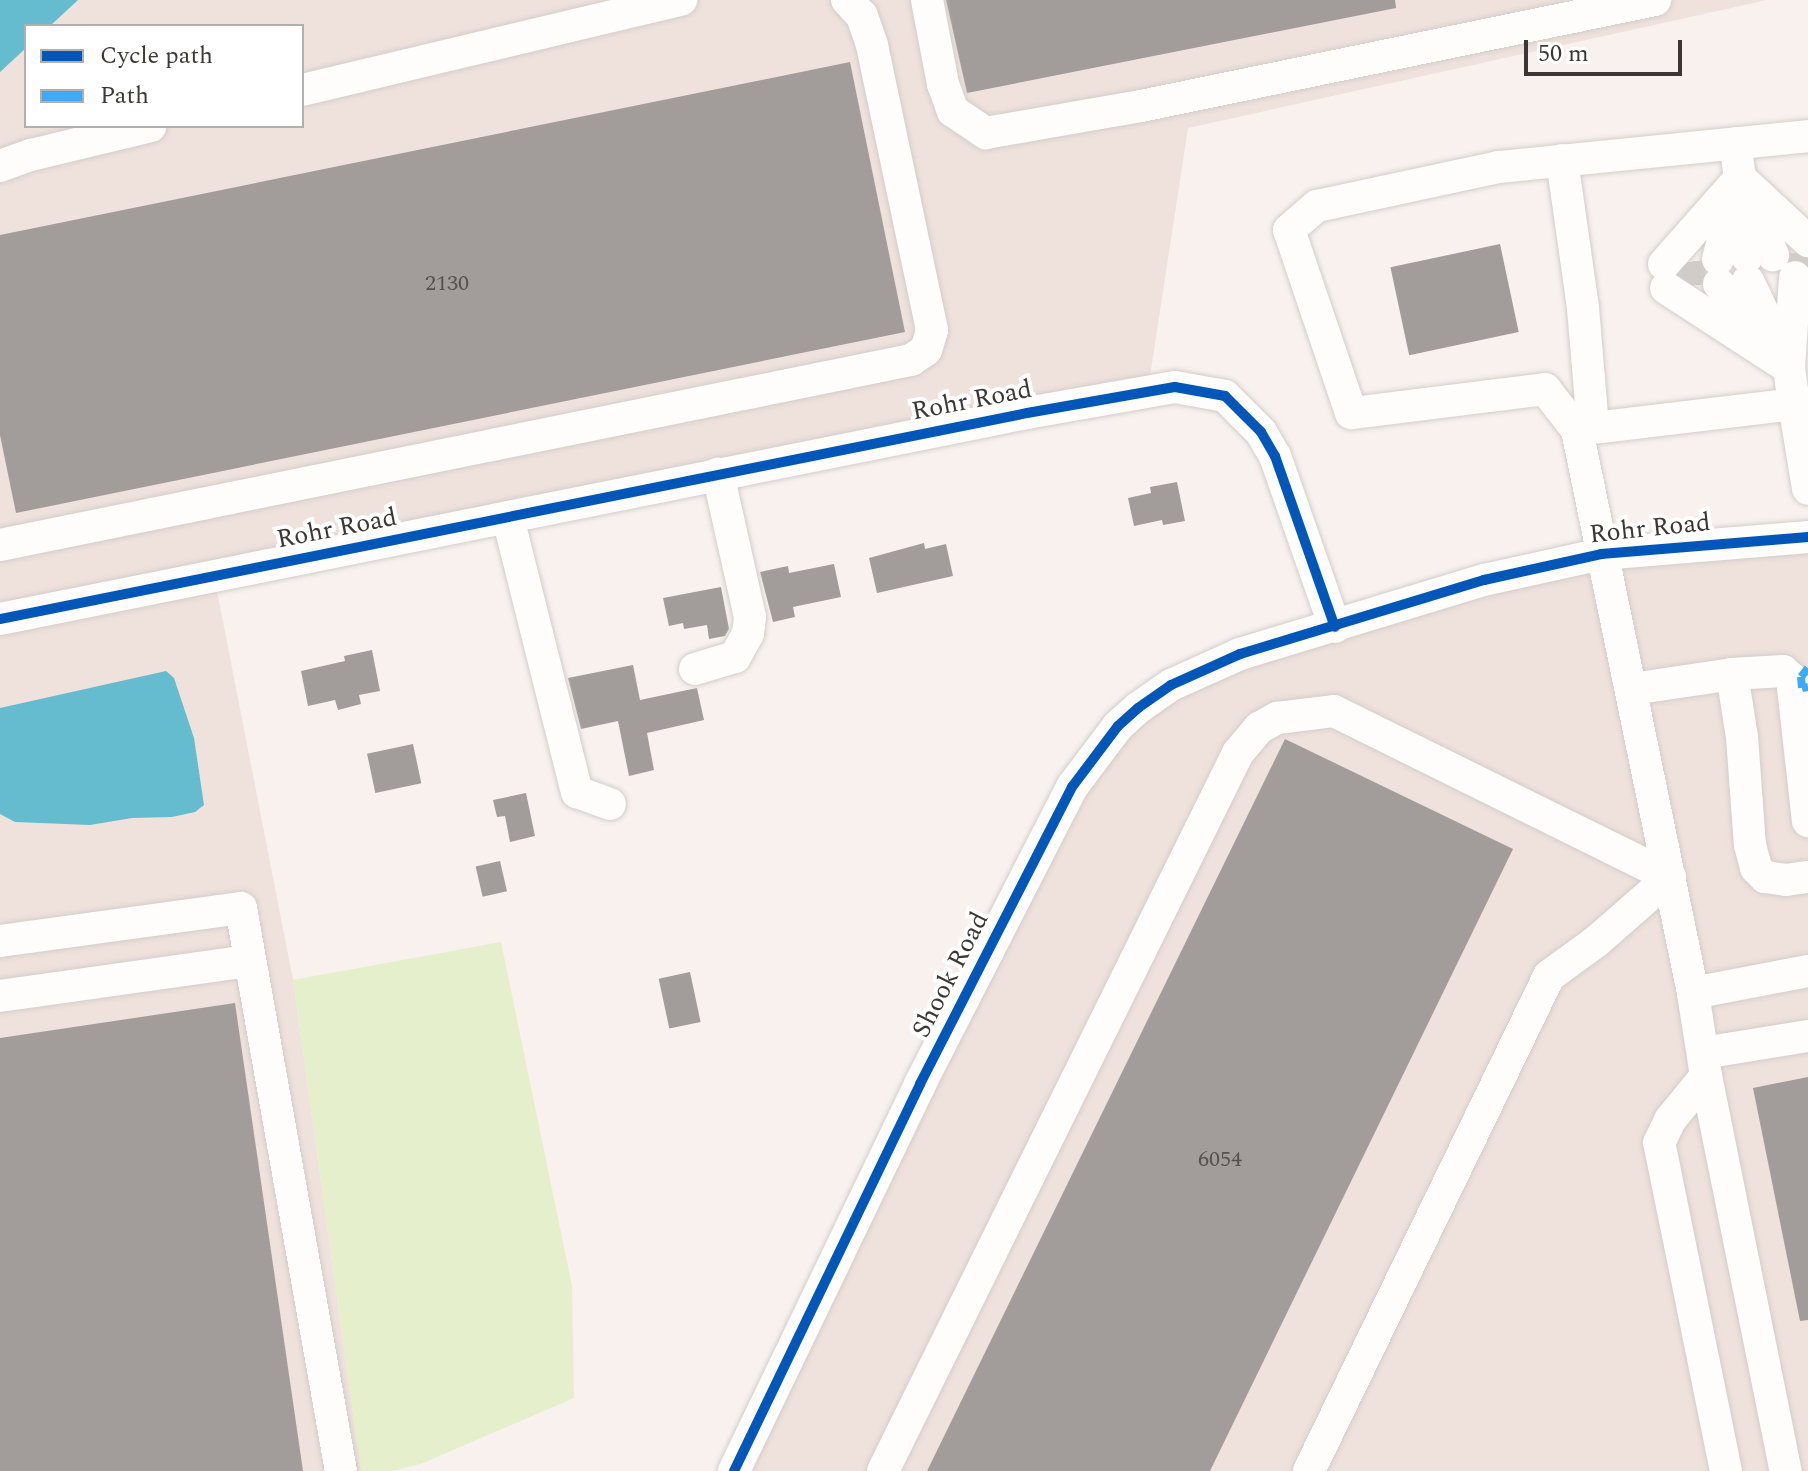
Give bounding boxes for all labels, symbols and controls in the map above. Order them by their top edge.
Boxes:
legend [24,24,304,128]
scale bar [1528,24,1686,74]
text: 50 m [1538,36,1589,72]
text: Cycle path [100,38,213,74]
text: Path [100,78,149,114]
house number: 2130 [425,271,469,297]
street label: Rohr Road [909,374,1035,428]
street label: Rohr Road [274,502,400,556]
street label: Rohr Road [1588,507,1712,551]
street label: Shook Road [906,907,996,1043]
house number: 6054 [1198,1147,1242,1173]

